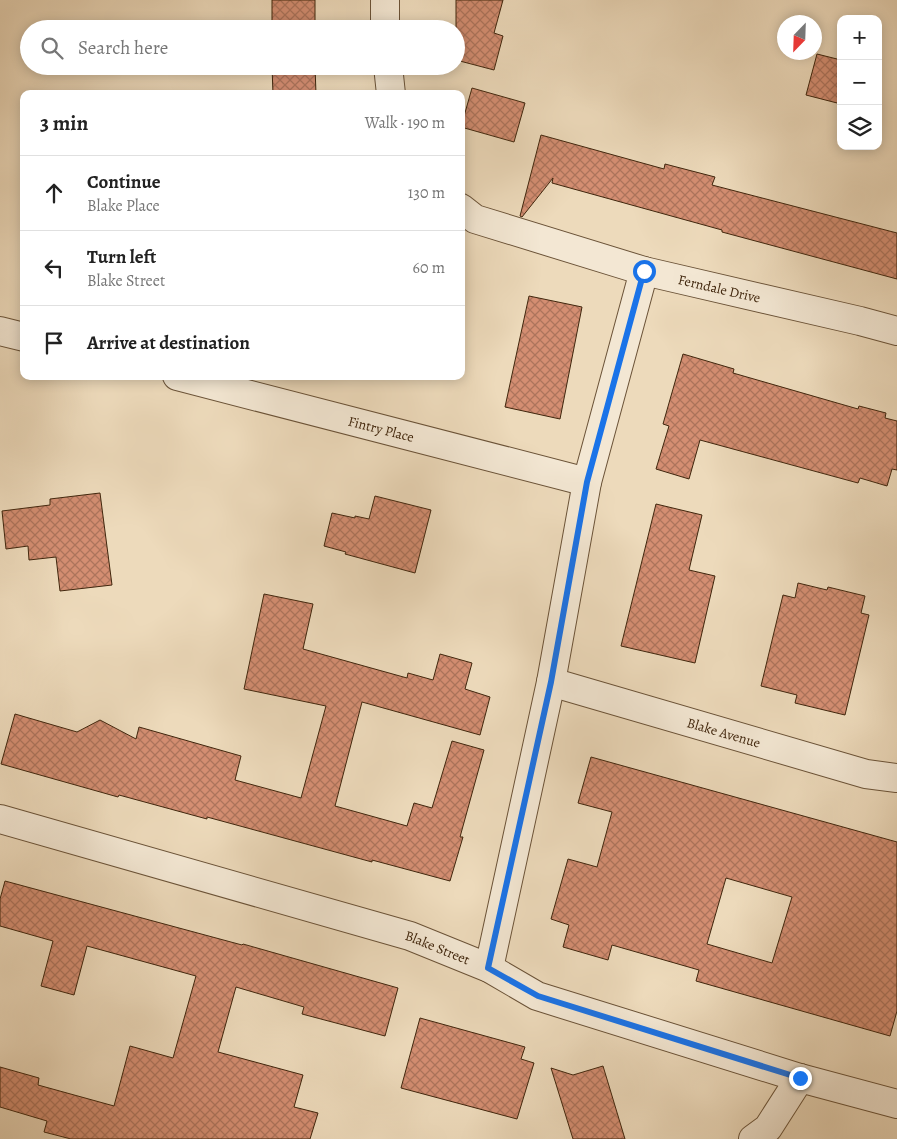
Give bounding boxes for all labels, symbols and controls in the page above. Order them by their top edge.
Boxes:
north arrow [777,15,822,60]
map controls [837,15,882,150]
button: + [837,15,882,60]
search box [20,20,465,75]
icon: search [38,34,66,62]
text: Search here [78,35,168,61]
button: − [837,60,882,105]
button: layers [837,105,882,150]
text: 3 min [40,109,88,137]
text: Walk · 190 m [365,112,445,134]
text: Continue [87,169,161,195]
icon: ahead [40,179,68,207]
text: 130 m [408,182,445,204]
text: Blake Place [87,195,160,217]
text: Turn left [87,244,156,270]
icon: left [40,254,68,282]
text: 60 m [413,257,445,279]
route start [633,260,656,283]
text: Blake Street [87,270,165,292]
street label: Ferndale Drive [676,270,762,307]
icon: arrive [40,329,68,357]
text: Arrive at destination [87,330,250,356]
street label: Fintry Place [346,411,416,446]
street label: Blake Avenue [685,713,763,752]
street label: Blake Street [403,926,473,969]
route end [789,1067,812,1090]

